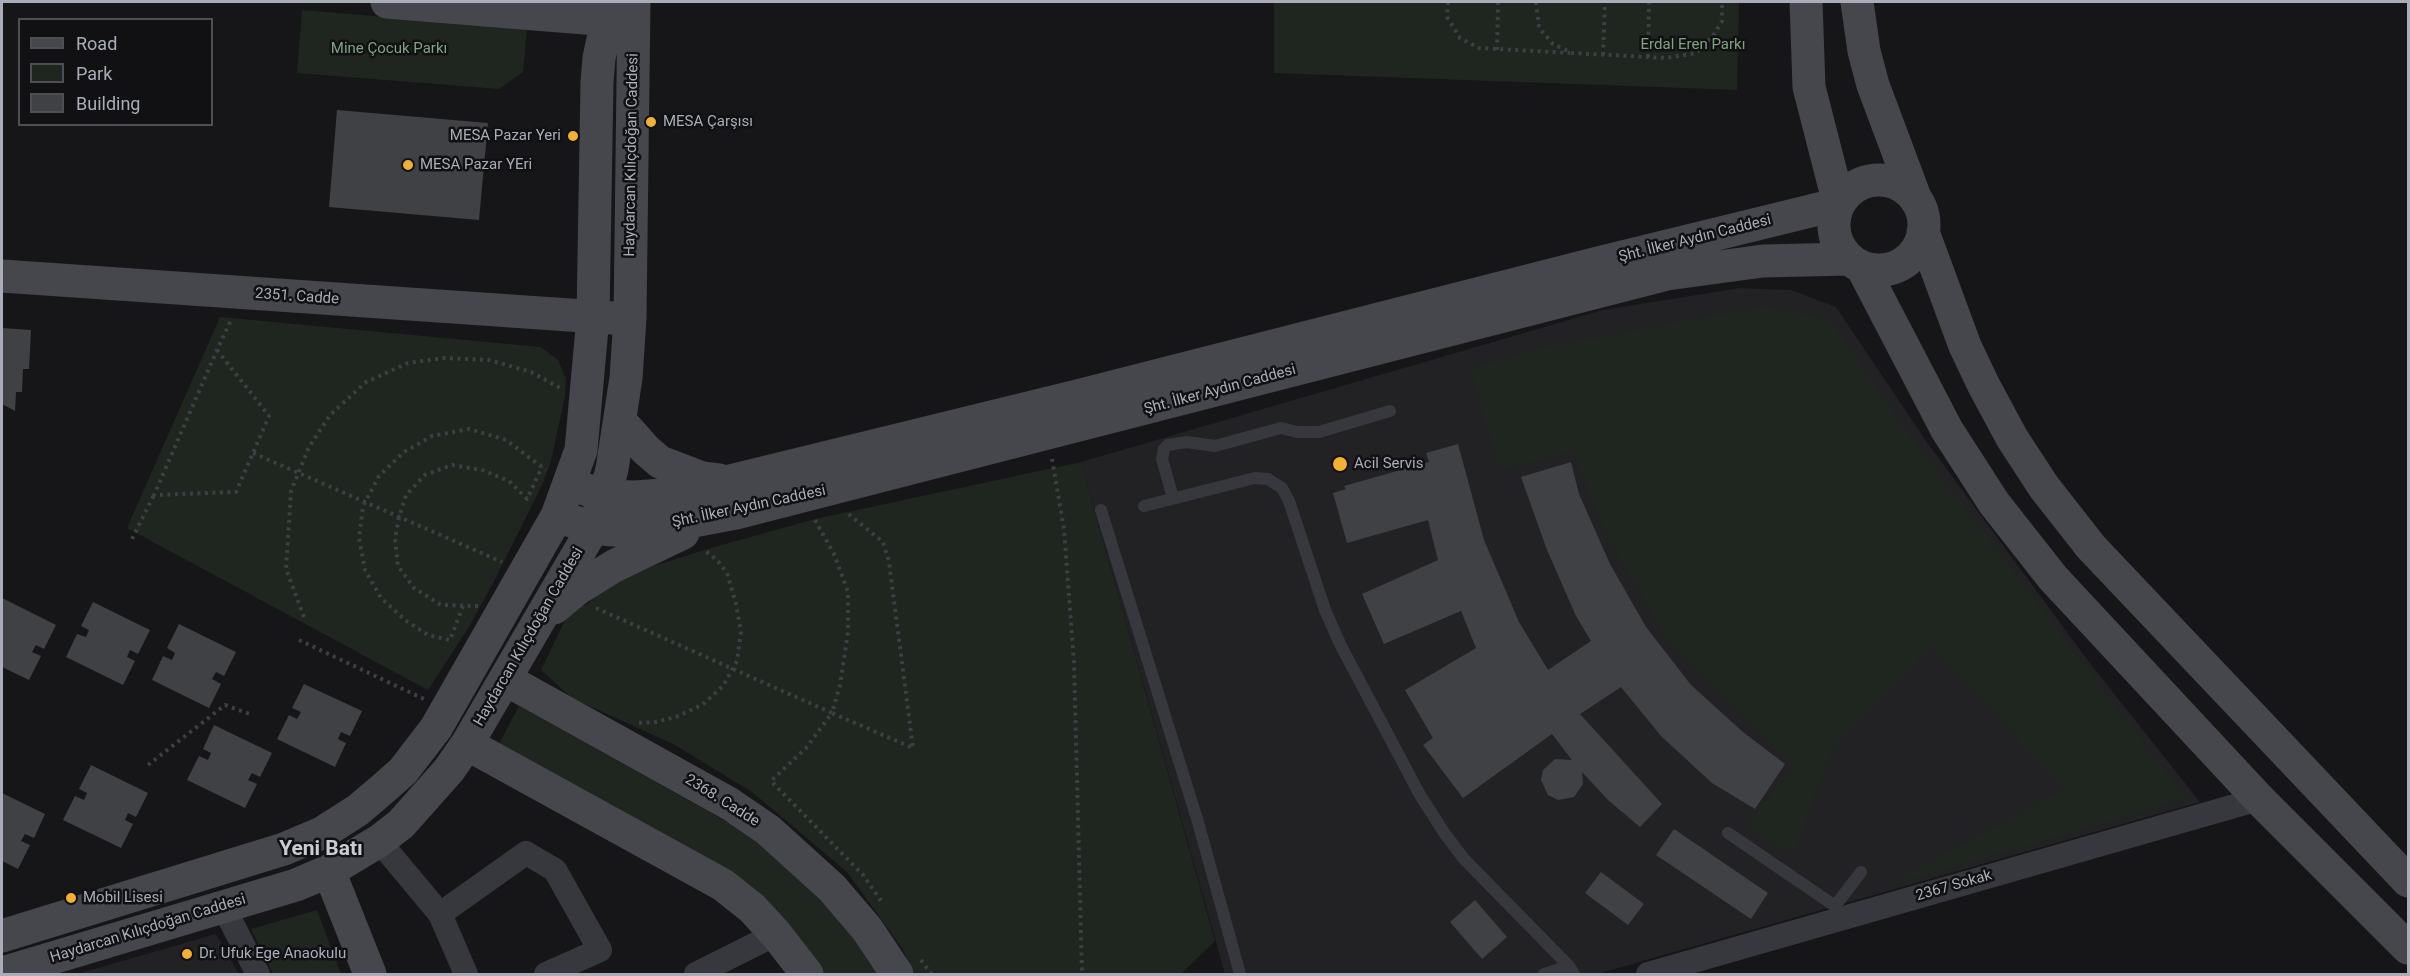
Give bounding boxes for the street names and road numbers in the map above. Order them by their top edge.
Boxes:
street label: Haydarcan Kılıçdoğan Caddesi [621,53,643,257]
street label: Şht. İlker Aydın Caddesi [1617,211,1773,267]
street label: 2351. Cadde [254,285,340,309]
street label: Şht. İlker Aydın Caddesi [1142,361,1298,419]
street label: Şht. İlker Aydın Caddesi [671,482,827,532]
street label: Haydarcan Kılıçdoğan Caddesi [470,544,588,730]
street label: 2368. Cadde [682,771,762,831]
street label: 2367 Sokak [1914,867,1994,905]
street label: Haydarcan Kılıçdoğan Caddesi [48,891,248,967]

